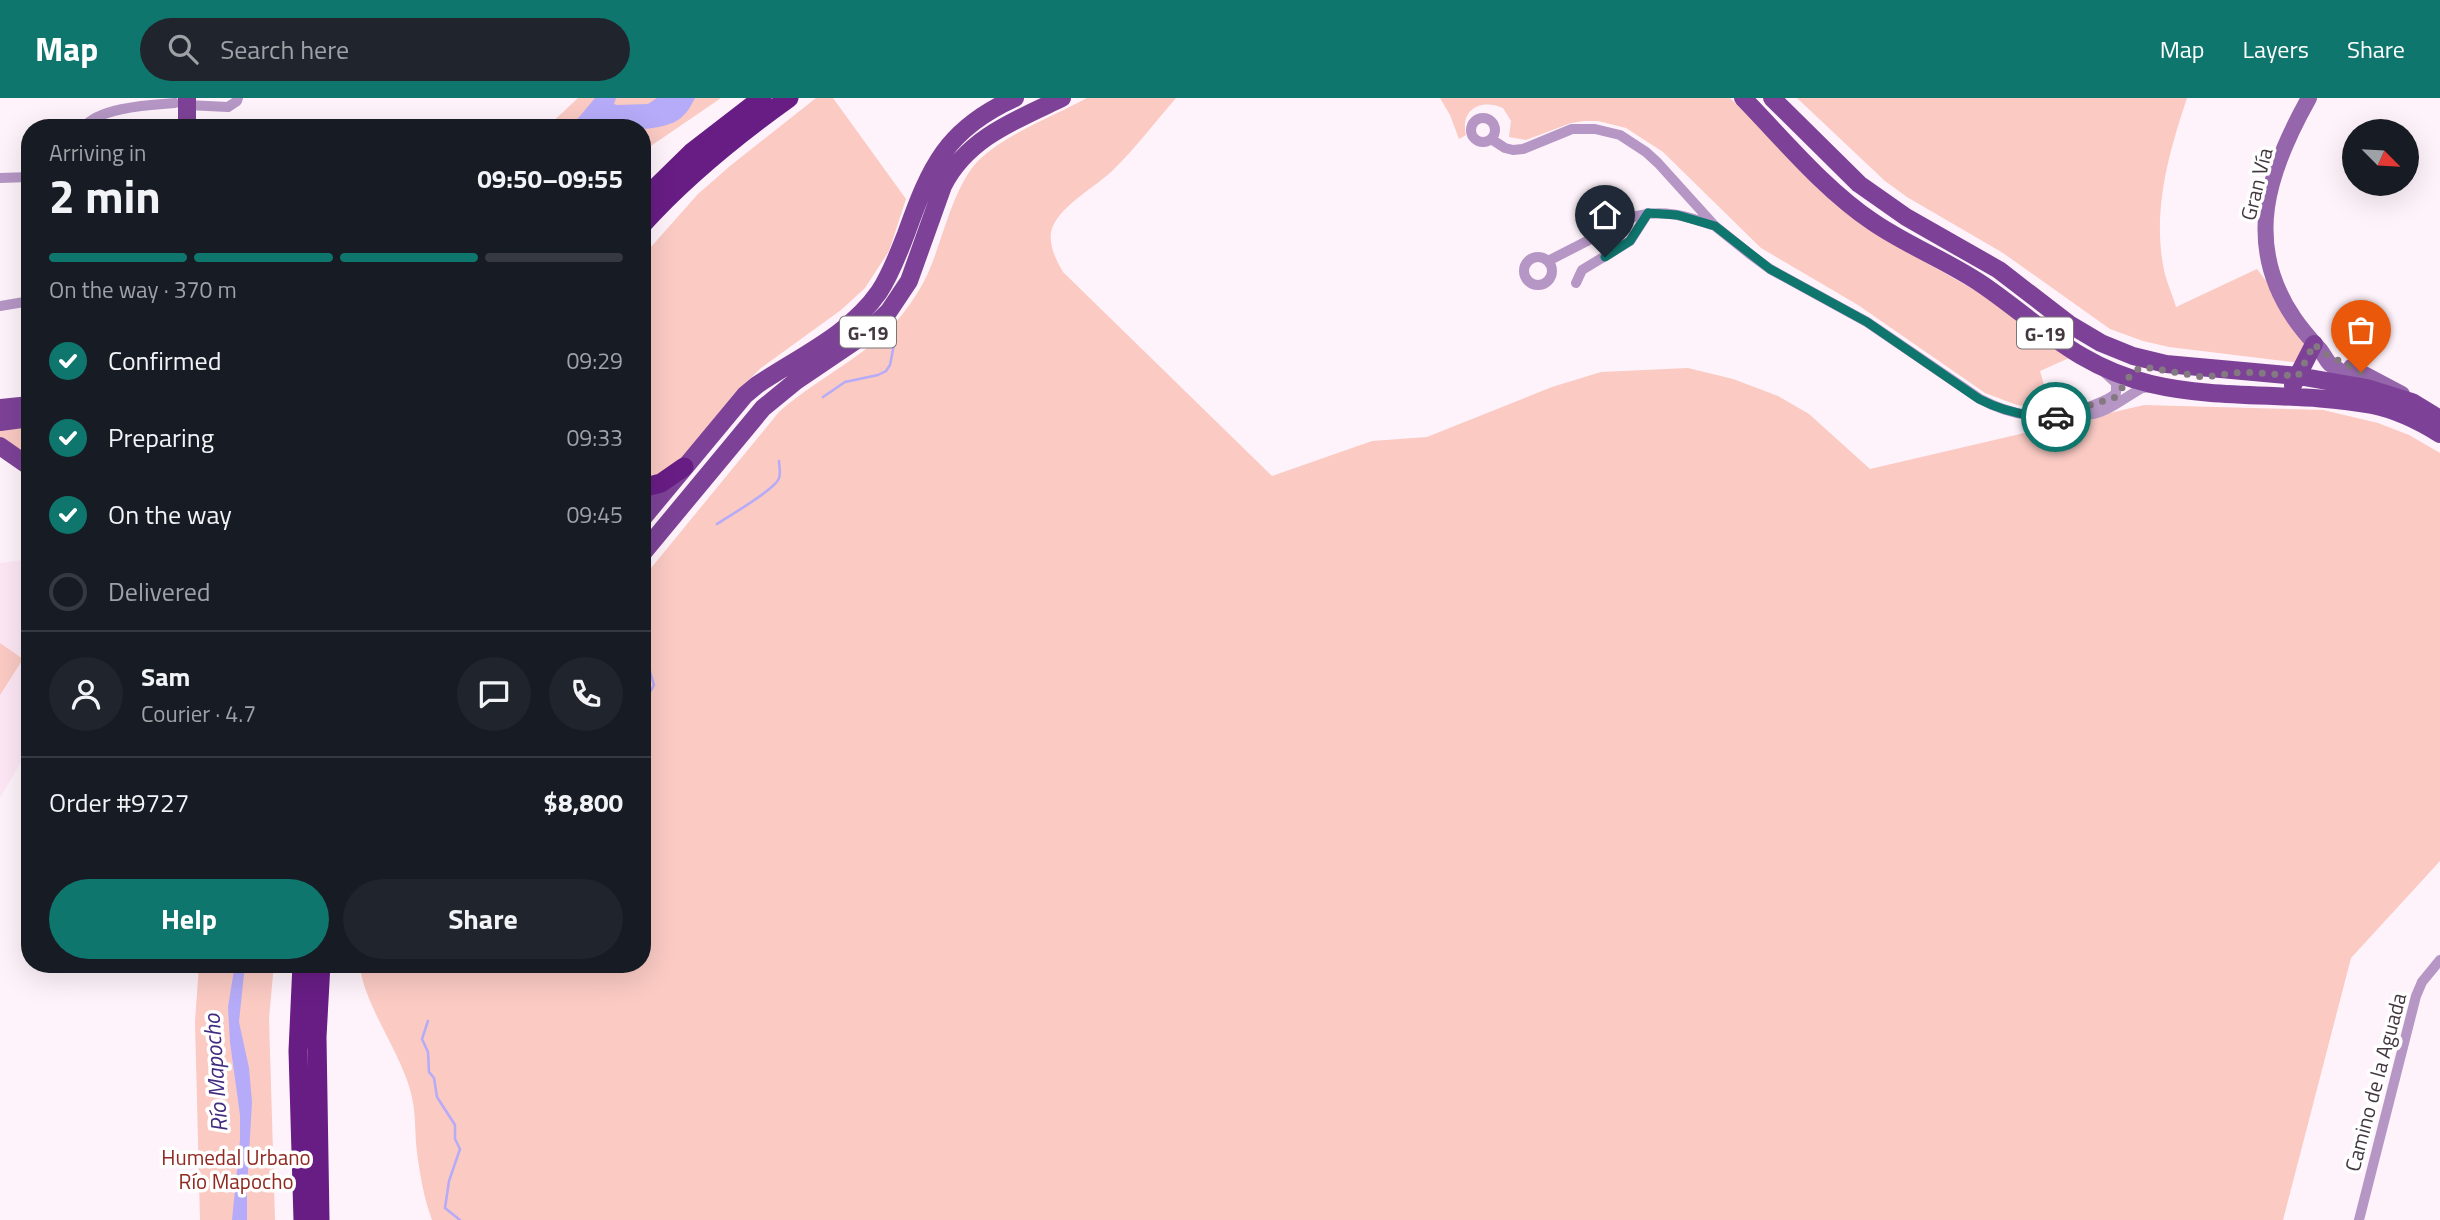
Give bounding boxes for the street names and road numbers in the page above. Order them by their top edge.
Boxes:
street label: Gran Vía [2232,144,2281,224]
road number: G-19 [840,316,896,348]
road number: G-19 [2017,317,2073,348]
street label: Camino de la Aguada [2336,989,2414,1175]

